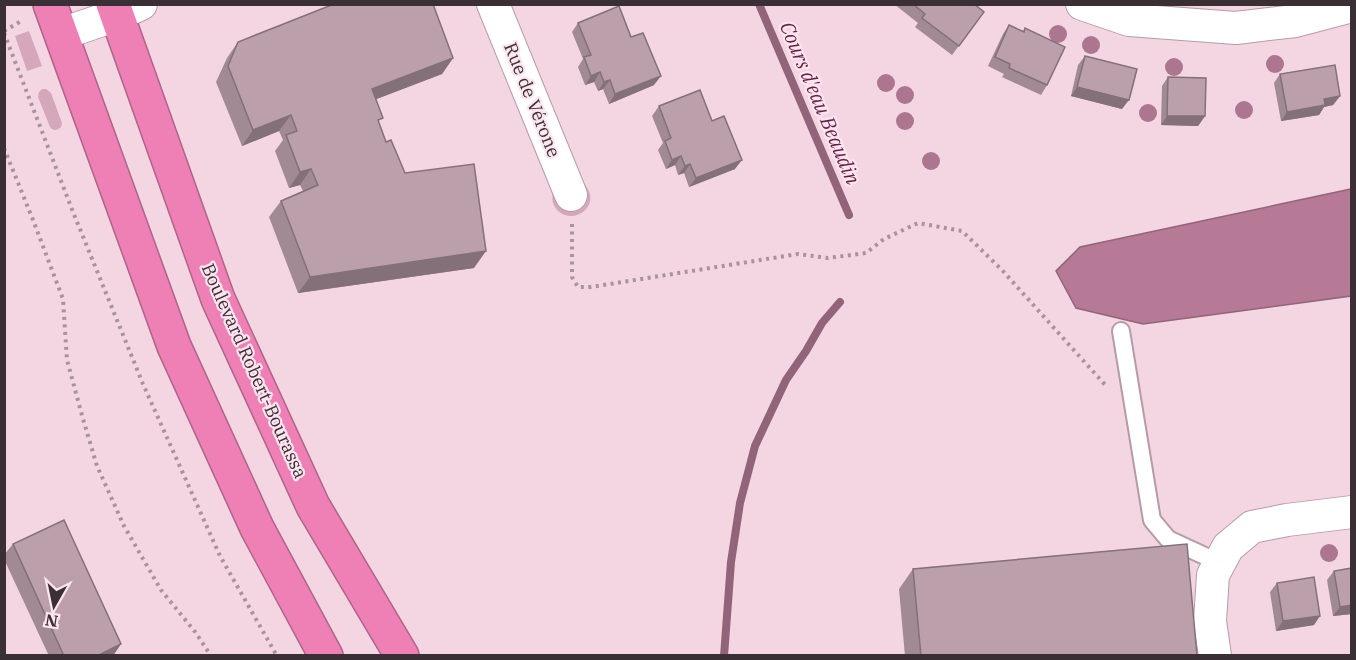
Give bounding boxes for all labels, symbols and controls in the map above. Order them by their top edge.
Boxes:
water label: Cours d'eau Beaudin [774,17,867,189]
street label: Rue de Vérone [499,39,566,161]
street label: Boulevard Robert-Bourassa [197,260,312,482]
north arrow [24,576,84,636]
text: N [44,610,59,632]

